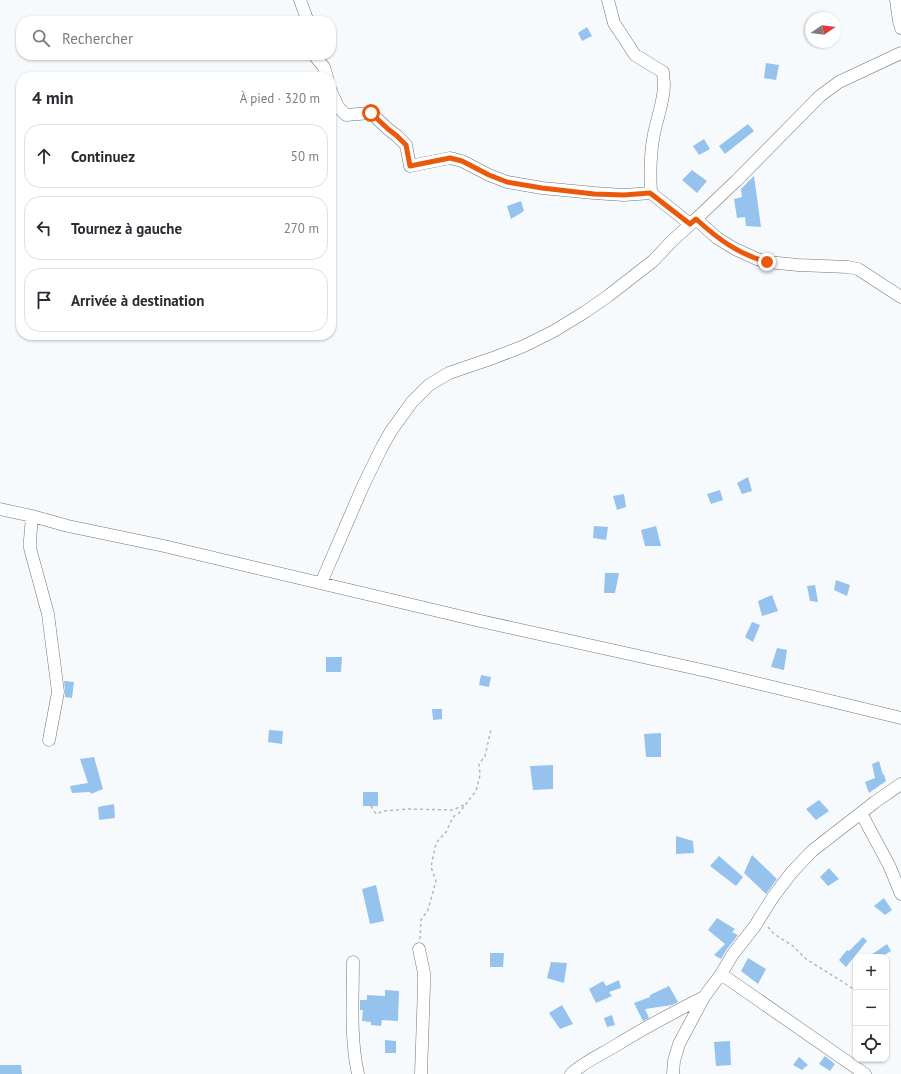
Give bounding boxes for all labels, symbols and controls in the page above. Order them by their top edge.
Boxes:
north arrow [805,12,841,48]
search box [16,16,336,60]
icon: search [30,27,52,49]
text: Rechercher [62,29,133,48]
text: 4 min [32,87,73,109]
text: À pied · 320 m [240,90,320,107]
route start [362,104,380,122]
icon: ahead [33,145,55,167]
text: Continuez [71,147,135,166]
text: 50 m [291,148,319,165]
icon: left [33,217,55,239]
text: Tournez à gauche [71,219,182,238]
text: 270 m [284,220,319,237]
route end [758,253,776,271]
icon: arrive [33,289,55,311]
text: Arrivée à destination [71,291,204,310]
map controls [853,954,889,1062]
button: + [853,954,889,990]
button: − [853,990,889,1026]
button: locate [853,1026,889,1062]

